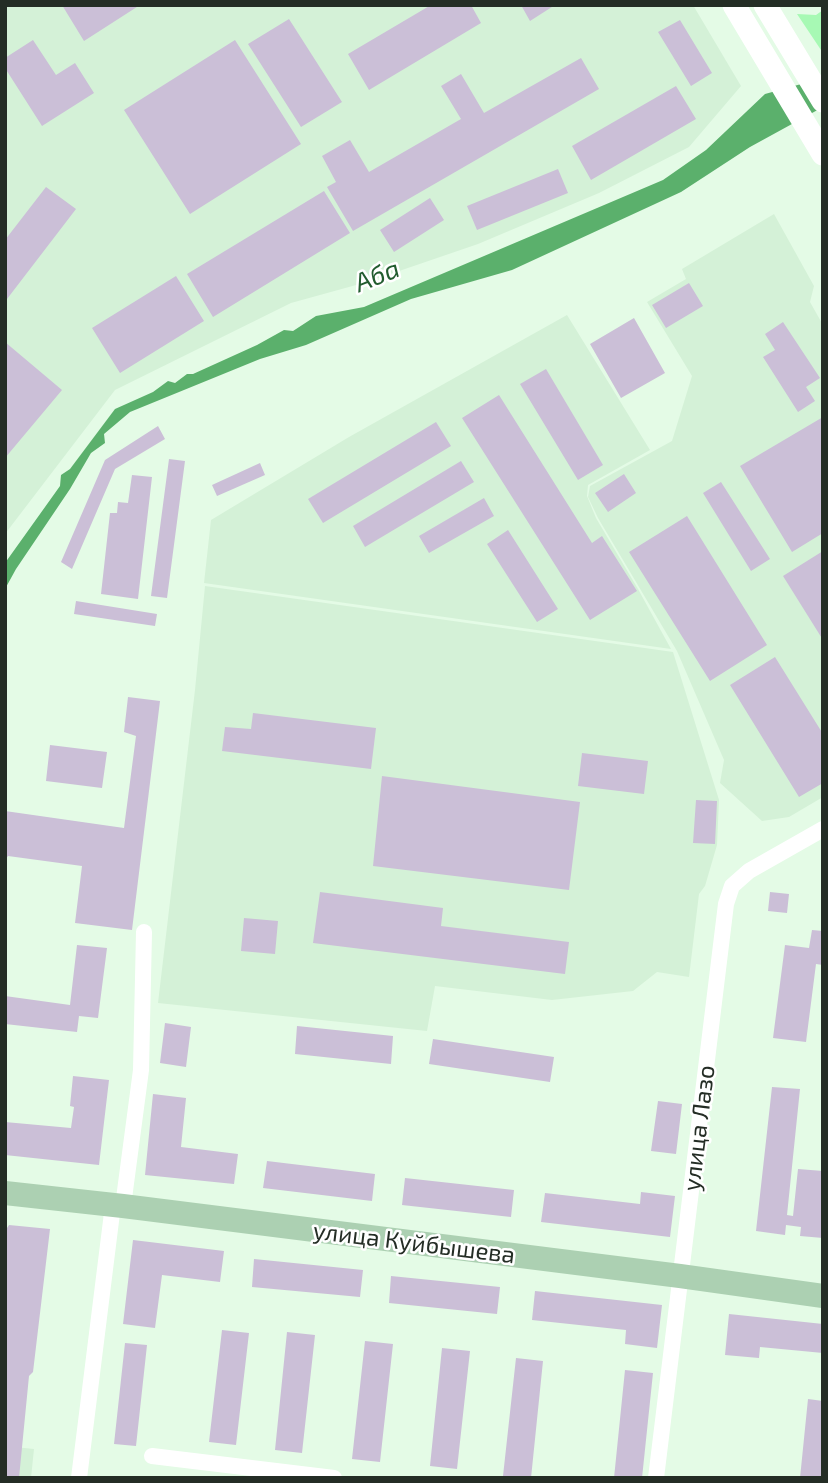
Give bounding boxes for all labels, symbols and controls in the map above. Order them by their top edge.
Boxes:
water label: Аба [350,253,404,299]
street label: улица Лазо [677,1063,721,1193]
street label: улица Куйбышева [311,1216,517,1270]

